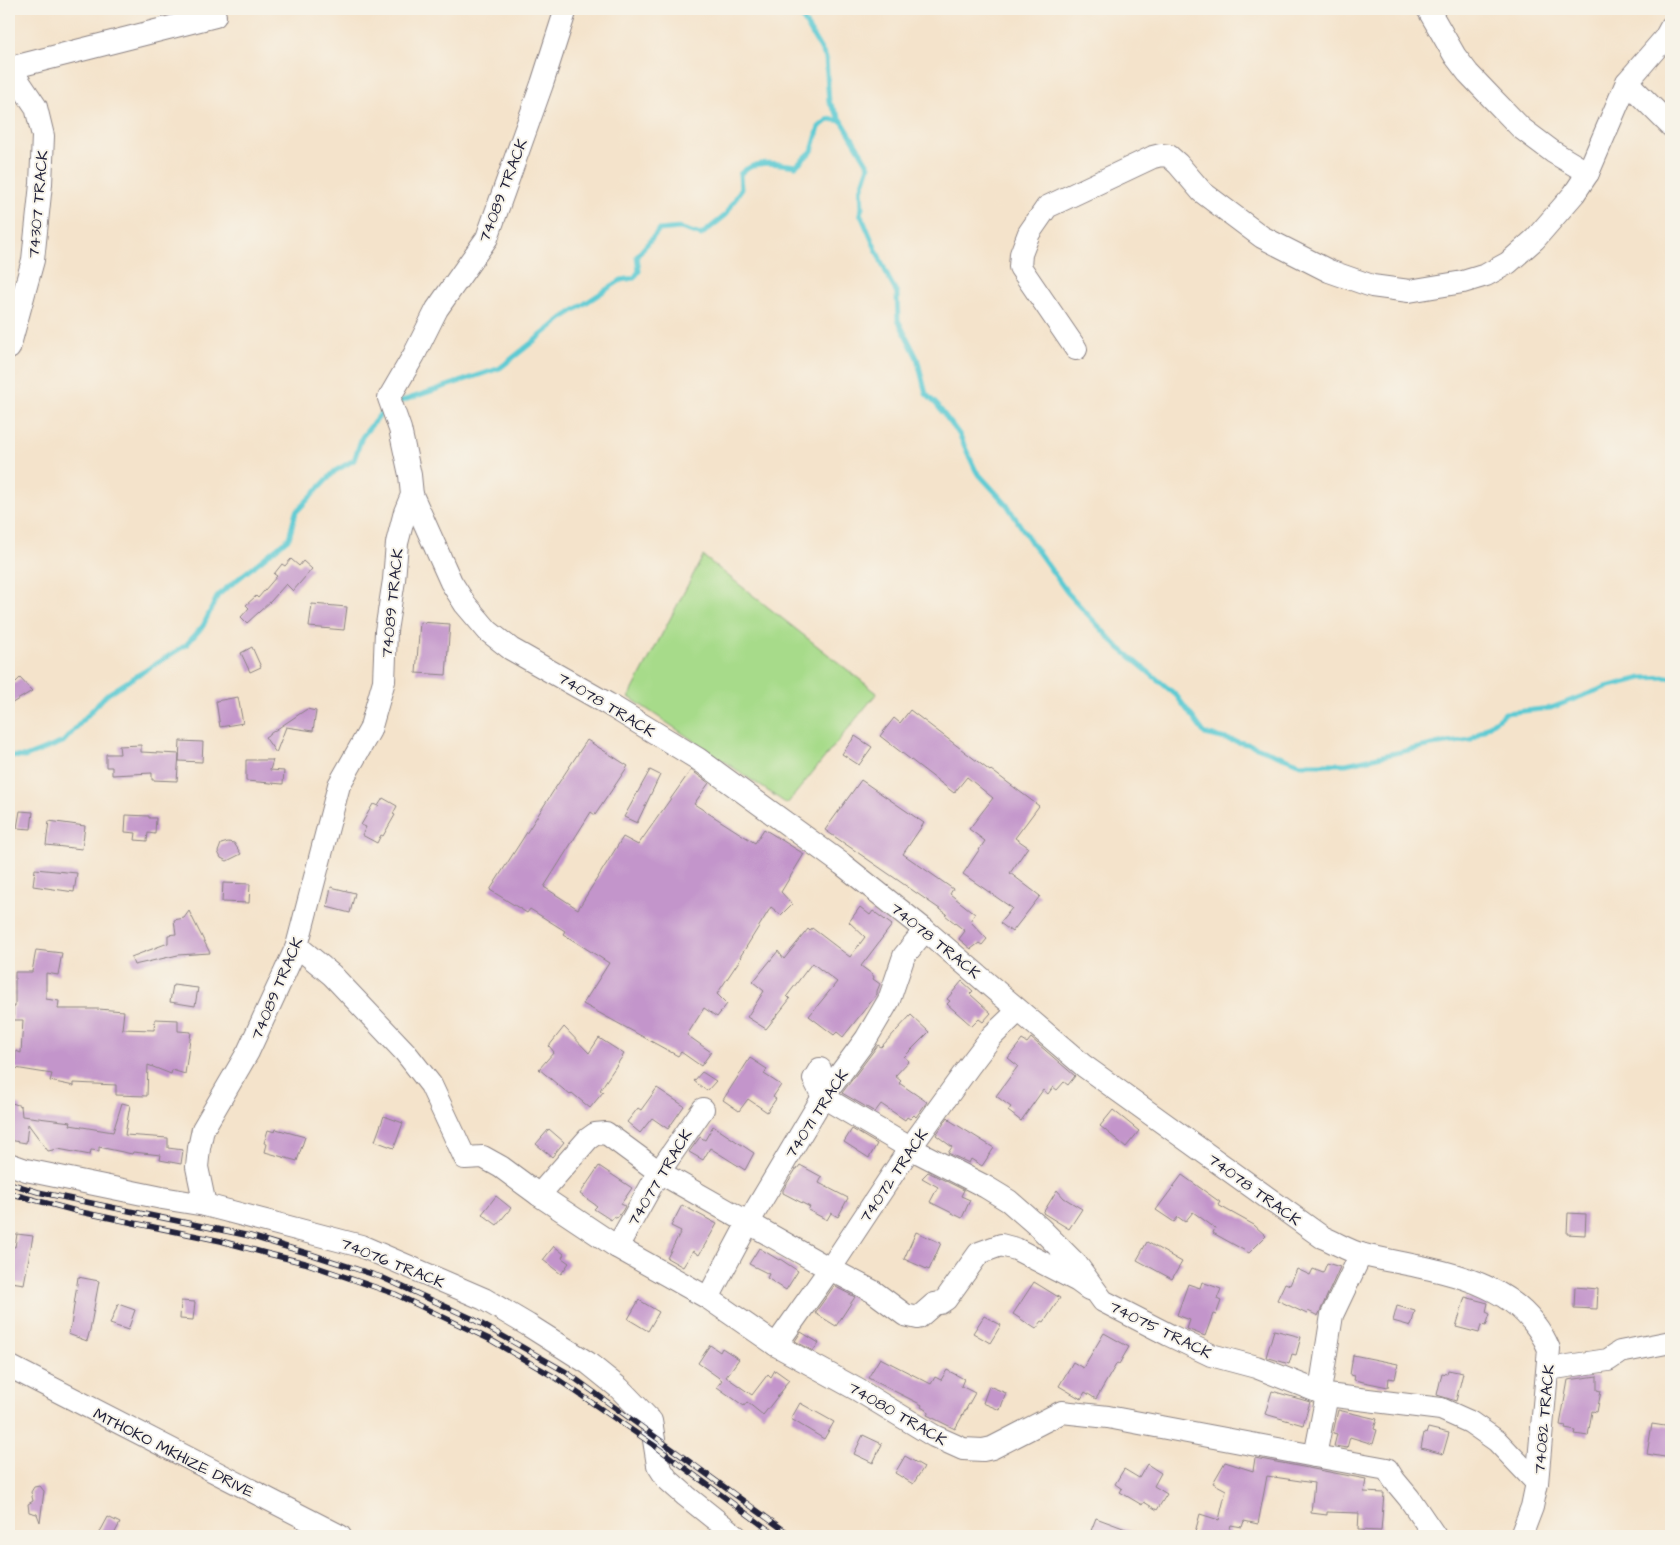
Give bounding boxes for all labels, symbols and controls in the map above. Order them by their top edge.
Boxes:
street label: 74089 TRACK [473,135,533,245]
street label: 74307 TRACK [22,149,54,259]
street label: 74089 TRACK [375,547,409,659]
street label: 74078 TRACK [554,667,660,743]
street label: 74078 TRACK [886,898,985,984]
street label: 74089 TRACK [245,933,309,1043]
street label: 74071 TRACK [780,1065,854,1162]
street label: 74072 TRACK [854,1124,934,1227]
street label: 74077 TRACK [622,1125,698,1230]
street label: 74078 TRACK [1203,1149,1306,1231]
street label: 74076 TRACK [338,1232,448,1294]
street label: 74075 TRACK [1106,1296,1216,1364]
street label: 74082 TRACK [1528,1363,1560,1475]
street label: 74080 TRACK [844,1377,951,1451]
street label: MTHOKO MKHIZE DRIVE [89,1403,258,1503]

